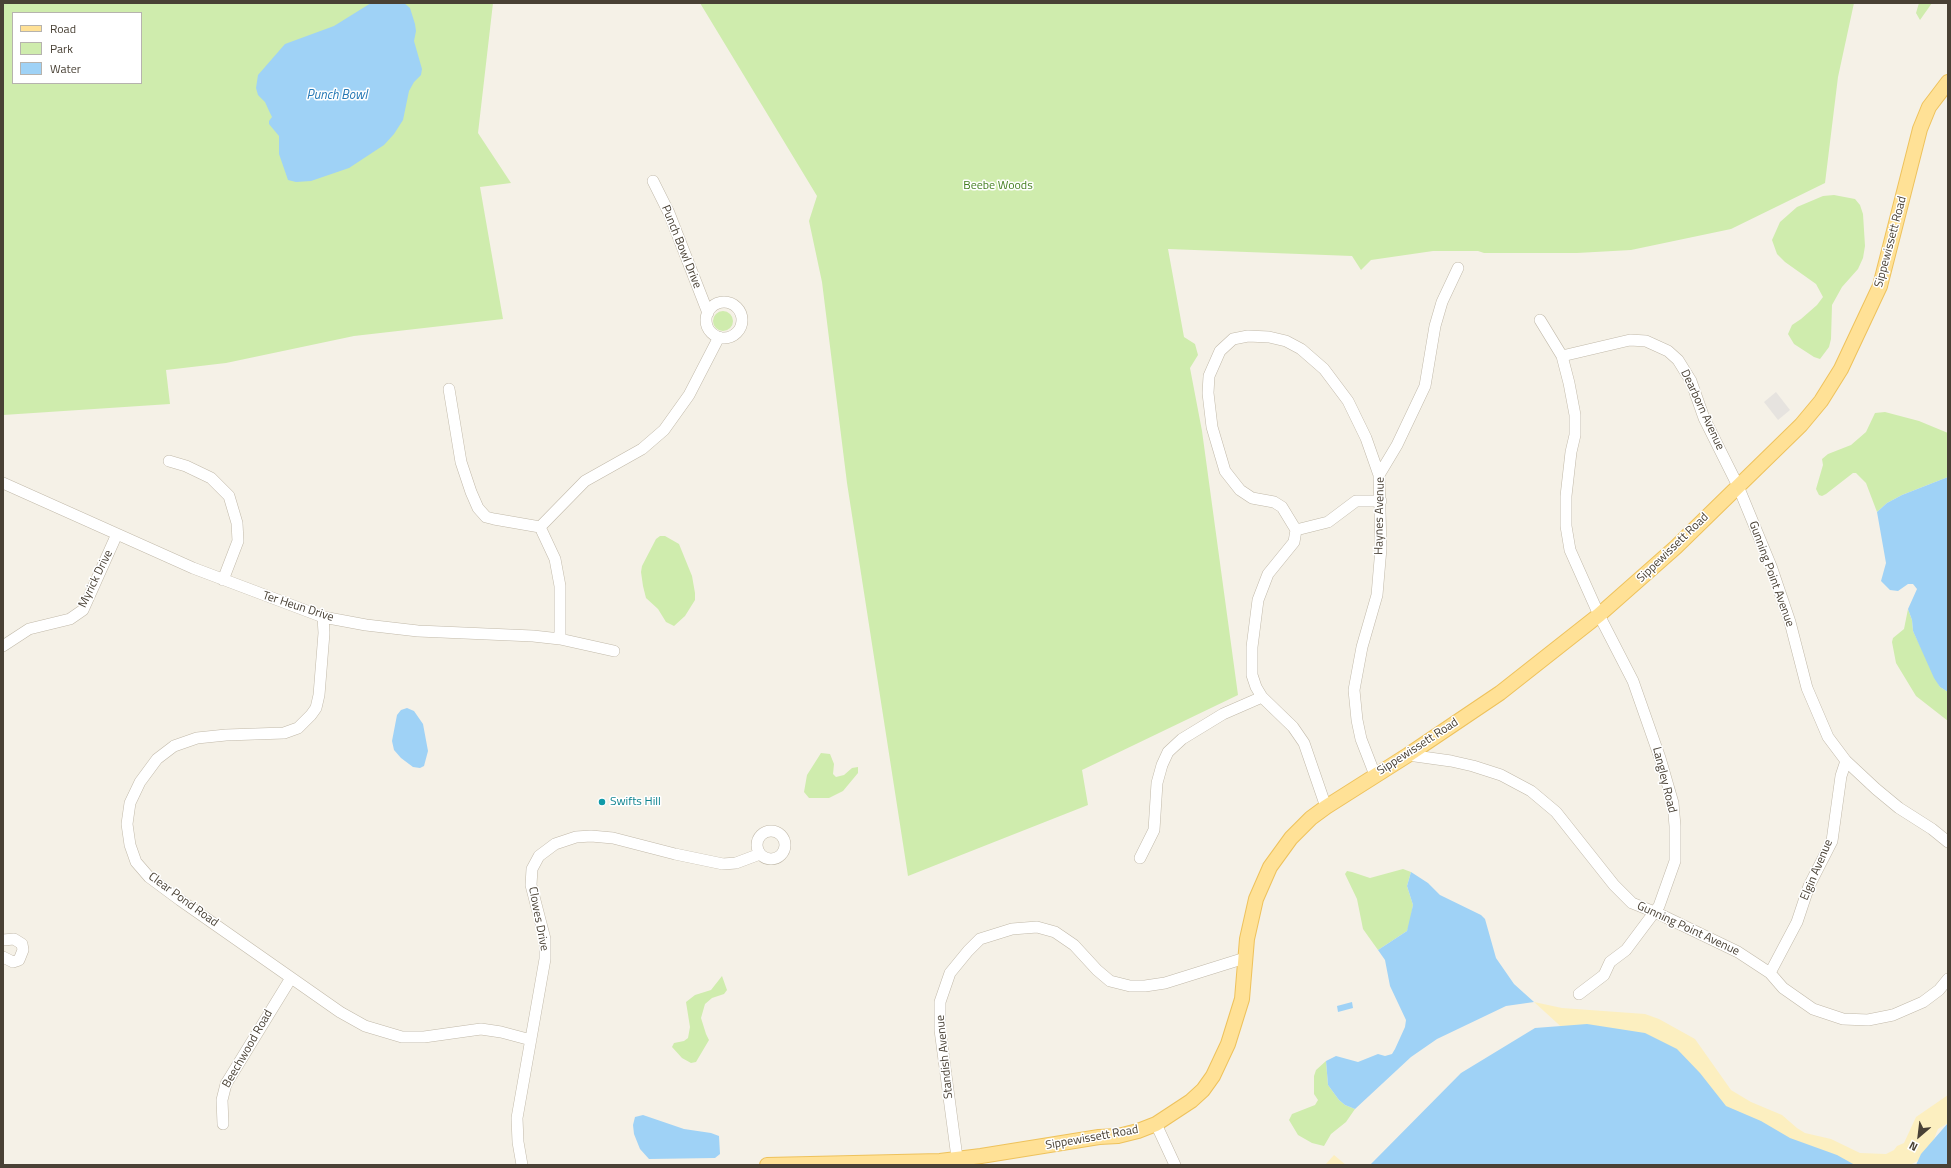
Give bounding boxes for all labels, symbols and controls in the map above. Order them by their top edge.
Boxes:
legend [12,12,142,84]
text: Road [50,19,76,38]
text: Park [50,39,73,58]
text: Water [50,59,81,78]
water label: Punch Bowl [307,88,367,104]
park label: Beebe Woods [963,179,1033,193]
street label: Sippewissett Road [1872,195,1910,289]
street label: Punch Bowl Drive [658,203,704,291]
street label: Dearborn Avenue [1677,367,1727,453]
street label: Haynes Avenue [1372,477,1388,555]
street label: Sippewissett Road [1634,510,1712,586]
street label: Gunning Point Avenue [1745,519,1797,629]
street label: Myrick Drive [76,548,116,610]
street label: Ter Heun Drive [261,589,335,625]
street label: Sippewissett Road [1375,715,1461,779]
street label: Langley Road [1649,746,1679,814]
place label: Swifts Hill [610,795,661,809]
marker: Swifts Hill [597,797,607,807]
street label: Elgin Avenue [1798,837,1836,903]
street label: Clear Pond Road [145,870,221,930]
street label: Clowes Drive [525,886,551,952]
street label: Gunning Point Avenue [1634,899,1742,959]
street label: Beechwood Road [220,1007,276,1091]
street label: Standish Avenue [933,1014,957,1100]
north arrow [1899,1116,1939,1156]
street label: Sippewissett Road [1045,1123,1139,1153]
text: N [1906,1138,1920,1155]

